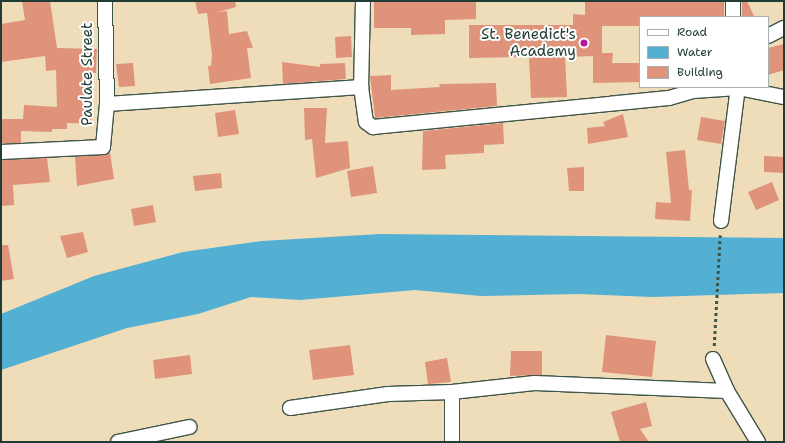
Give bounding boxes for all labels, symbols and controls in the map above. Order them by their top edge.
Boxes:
legend [639,16,769,88]
street label: Paulate Street [79,22,97,126]
text: Road [677,24,707,40]
place label: St. Benedict's Academy [481,25,576,60]
marker: St. Benedict's Academy [579,38,589,48]
text: Water [677,44,712,60]
text: Building [677,64,723,80]

